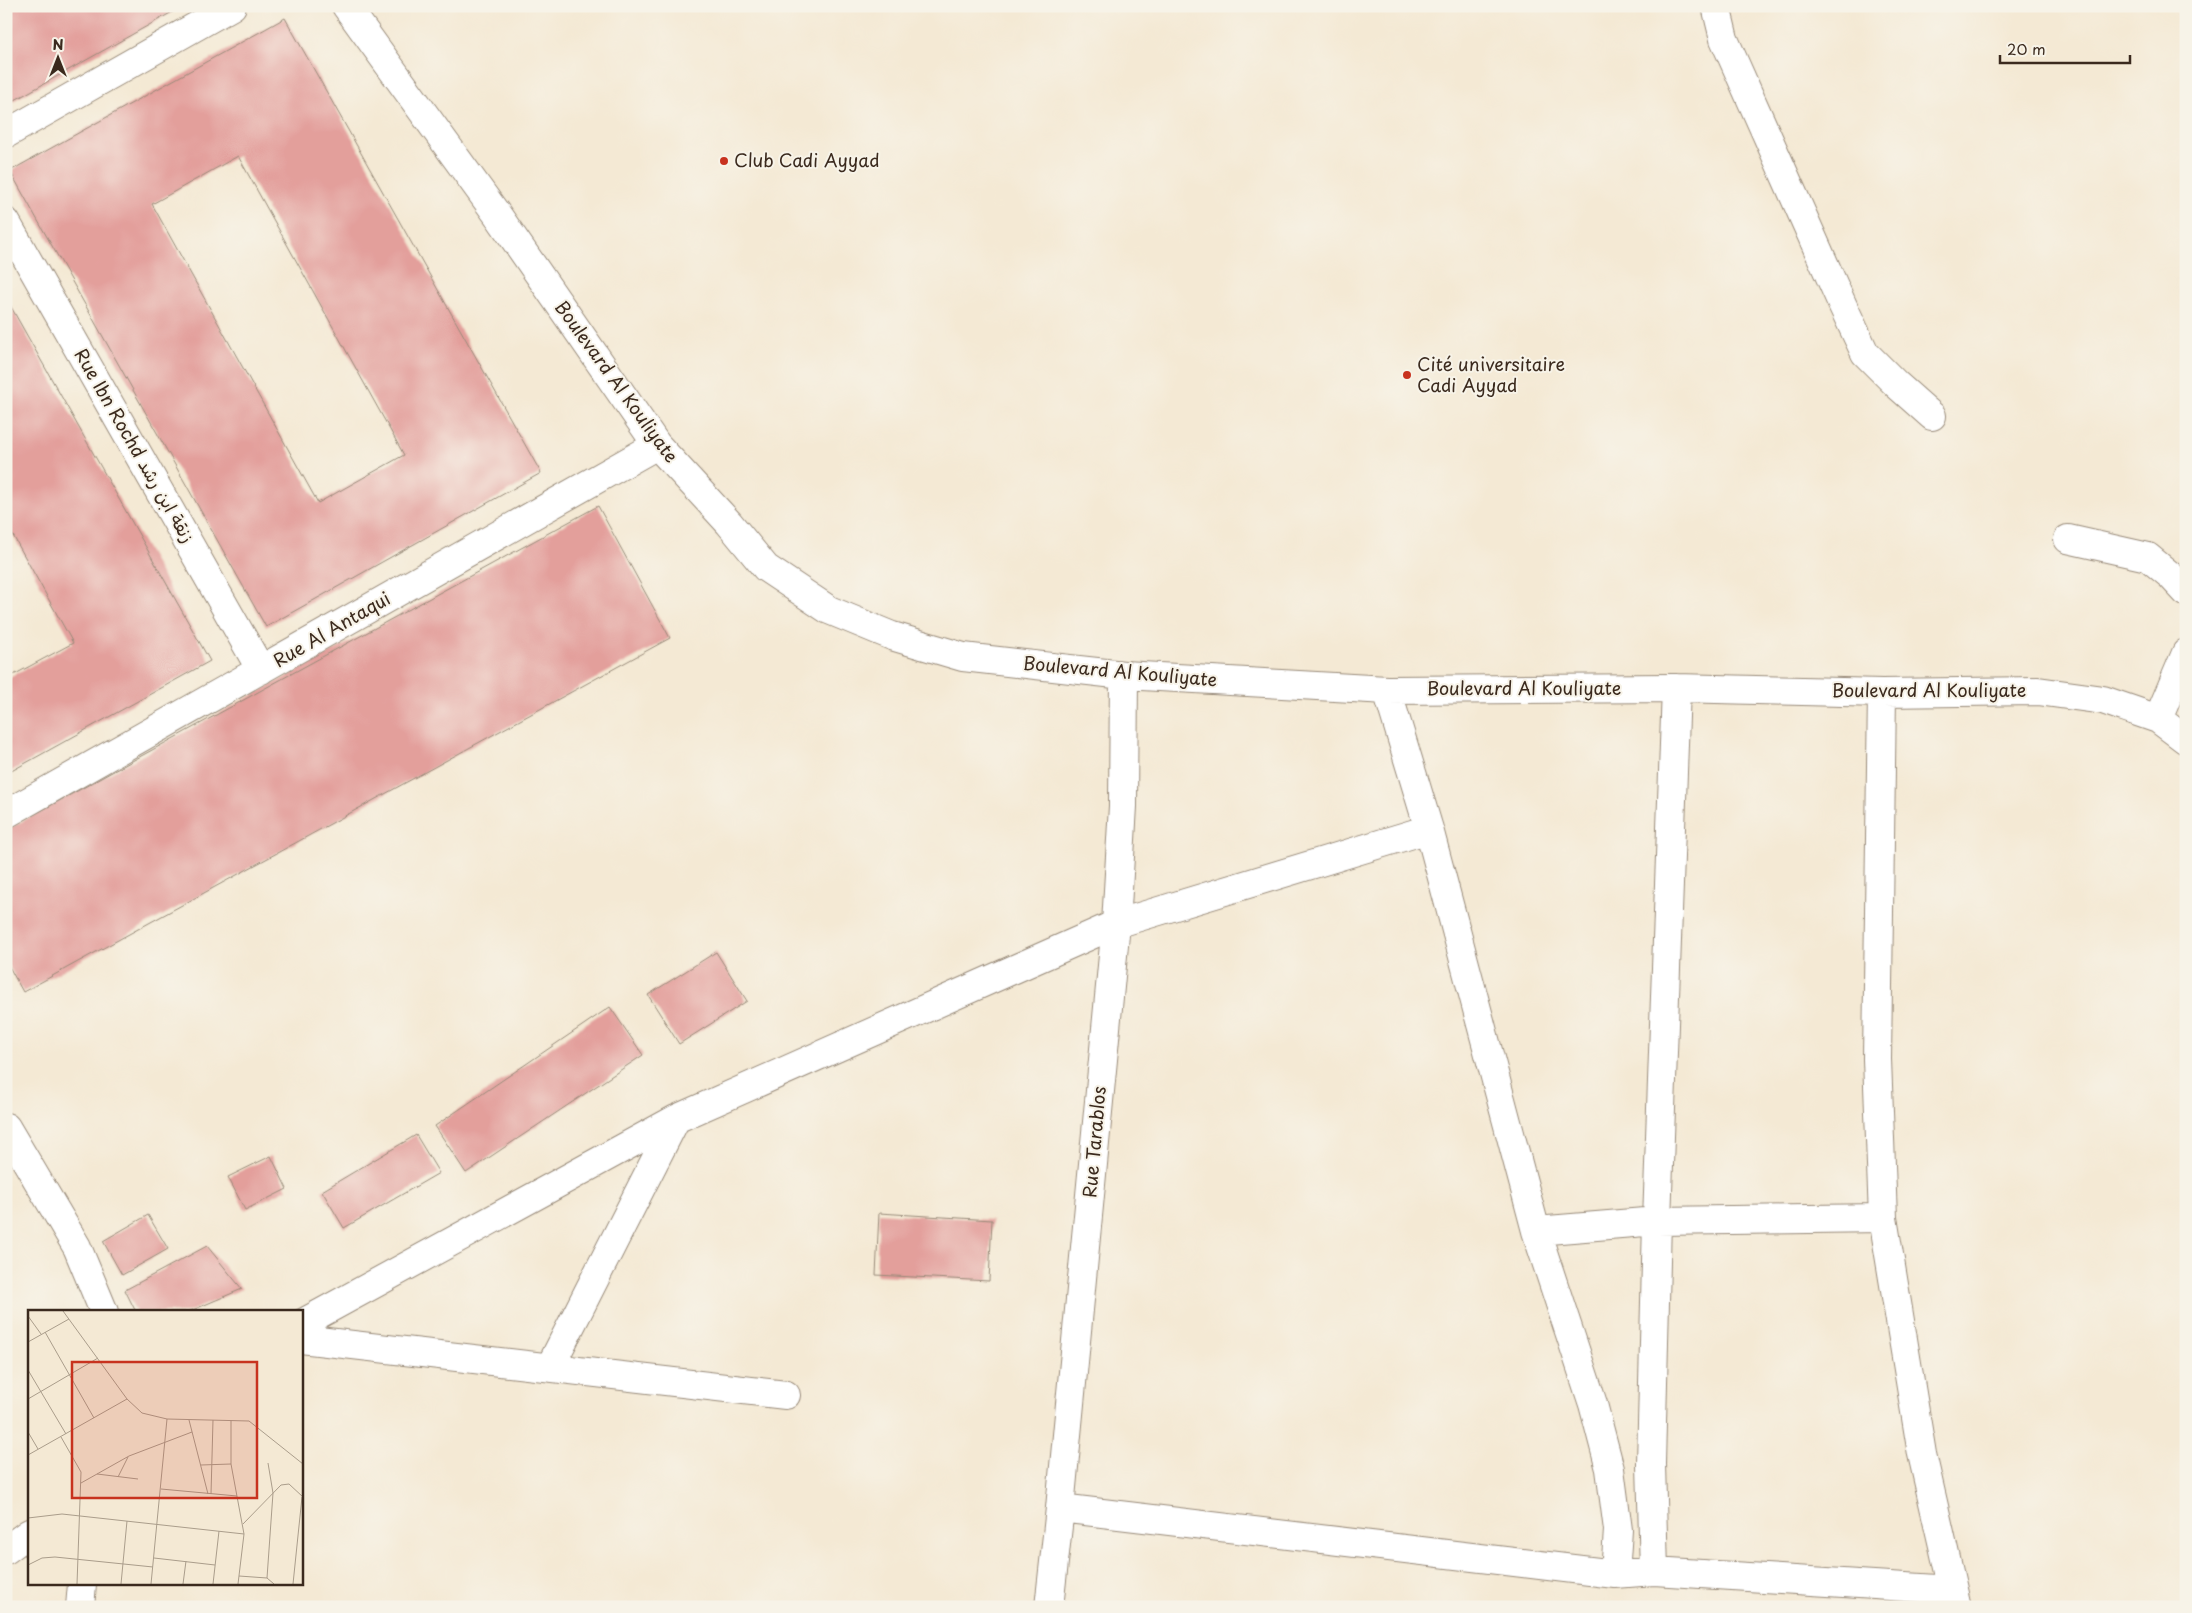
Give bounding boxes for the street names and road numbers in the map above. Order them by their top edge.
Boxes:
street label: Boulevard Al Kouliyate [549,294,685,468]
street label: Rue Ibn Rochd زنقة ابن رشد [69,343,202,547]
street label: Rue Al Antaqui [268,584,395,673]
street label: Boulevard Al Kouliyate [1022,649,1218,692]
street label: Boulevard Al Kouliyate [1427,674,1621,701]
street label: Boulevard Al Kouliyate [1832,676,2026,703]
street label: Rue Tarablos [1075,1085,1112,1199]

